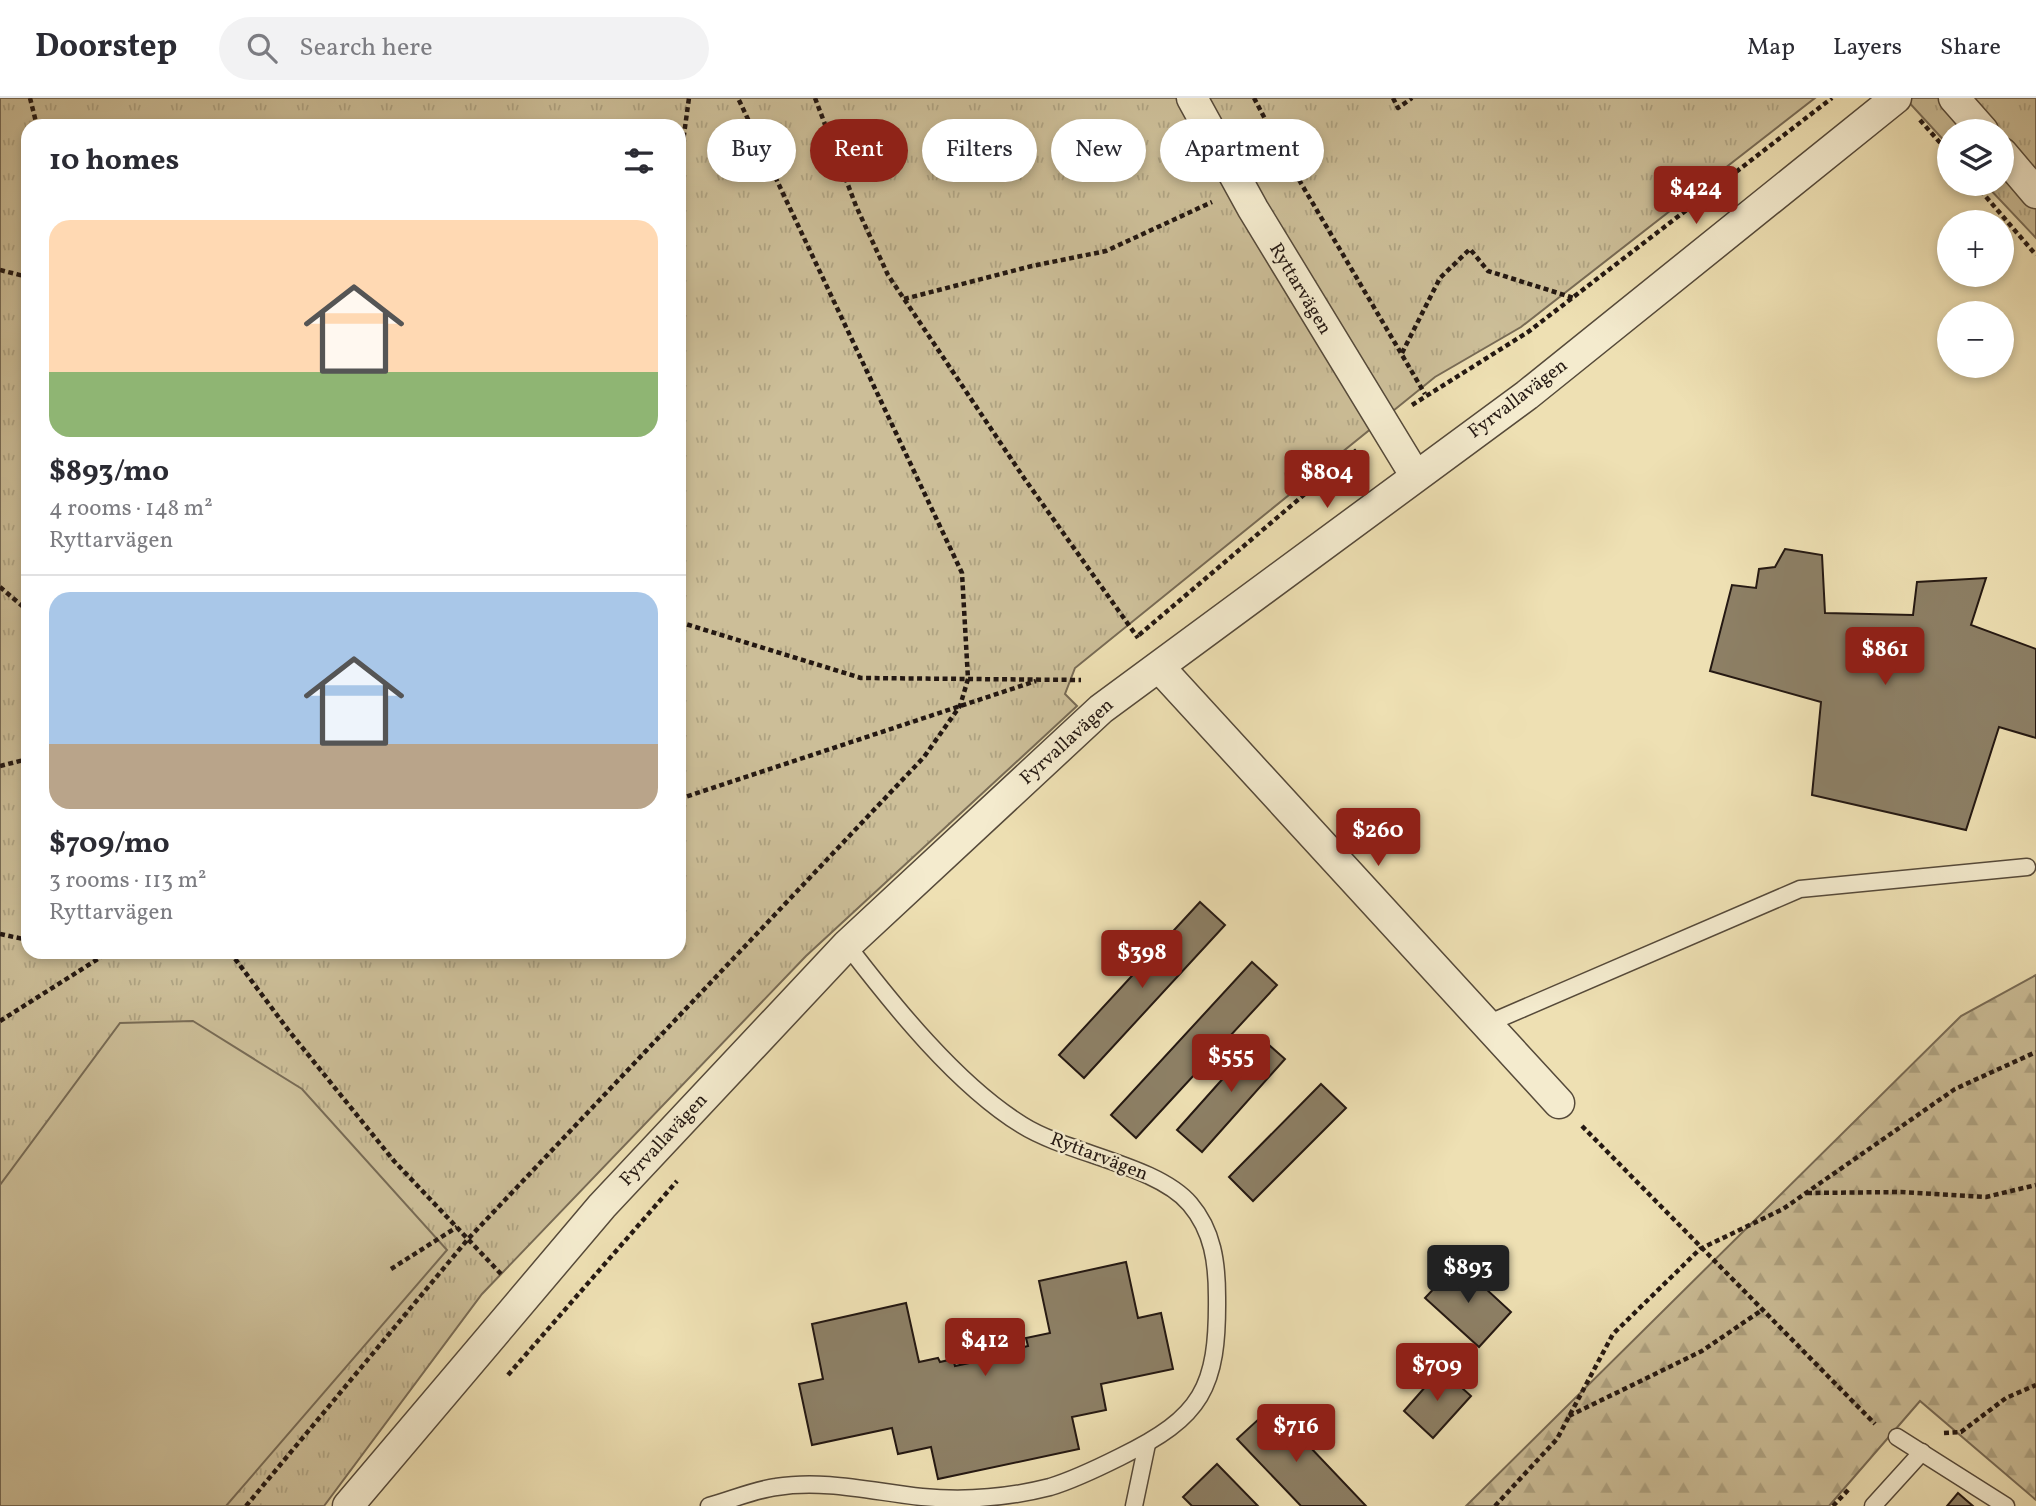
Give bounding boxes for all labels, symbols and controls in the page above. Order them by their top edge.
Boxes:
search box [219,17,709,80]
text: Doorstep [35,25,177,71]
icon: search [243,29,281,67]
text: Search here [299,30,433,66]
text: Map [1747,31,1795,65]
text: Layers [1833,31,1902,65]
text: Share [1940,31,2001,65]
chip: Buy [707,119,796,182]
chip: Rent [810,119,908,182]
chip: Filters [922,119,1037,182]
chip: New [1051,119,1146,182]
chip: Apartment [1160,119,1324,182]
map controls [1937,119,2014,378]
button: layers [1937,119,2014,196]
text: 10 homes [49,140,179,182]
icon: filters [620,142,658,180]
pin: $424 [1655,166,1737,226]
text: $424 [1670,173,1722,205]
button: + [1937,210,2014,287]
street label: Ryttarvägen [1262,238,1338,340]
icon: home [291,266,417,392]
button: − [1937,301,2014,378]
street label: Fyrvallavägen [1463,353,1573,445]
pin: $804 [1286,450,1368,510]
text: $893/mo [49,451,169,493]
text: $804 [1300,457,1354,489]
text: 4 rooms · 148 m² [49,493,213,525]
text: Ryttarvägen [49,525,173,557]
pin: $861 [1844,628,1926,687]
text: $861 [1861,634,1909,666]
icon: home [291,638,417,764]
street label: Fyrvallavägen [1014,693,1120,791]
pin: $260 [1337,808,1419,868]
text: $260 [1352,815,1404,847]
text: $709/mo [49,823,170,865]
text: 3 rooms · 113 m² [49,865,207,897]
text: Ryttarvägen [49,897,173,929]
pin: $398 [1101,930,1183,990]
text: $398 [1117,937,1167,969]
pin: $555 [1190,1034,1272,1094]
text: $555 [1208,1041,1254,1073]
street label: Fyrvallavägen [614,1088,714,1192]
street label: Ryttarvägen [1046,1126,1152,1188]
pin: $893 [1427,1246,1509,1305]
text: $893 [1443,1252,1493,1284]
pin: $412 [944,1318,1026,1378]
text: $412 [961,1325,1009,1357]
pin: $709 [1396,1344,1478,1403]
text: $709 [1412,1350,1462,1382]
pin: $716 [1255,1404,1337,1464]
text: $716 [1273,1411,1319,1443]

